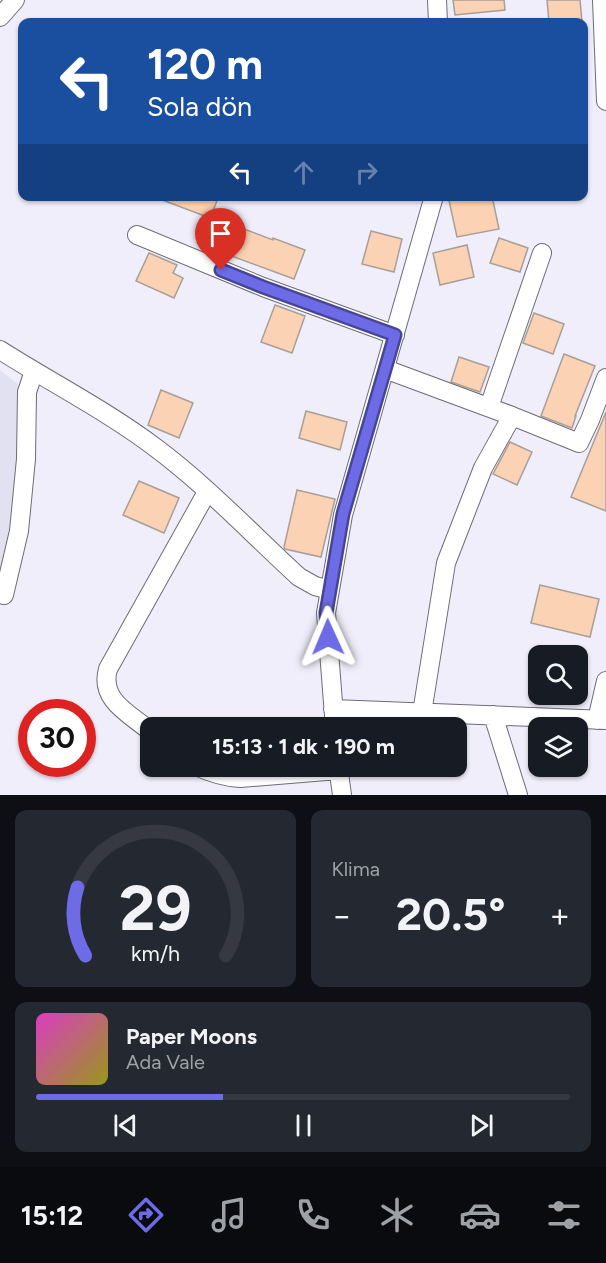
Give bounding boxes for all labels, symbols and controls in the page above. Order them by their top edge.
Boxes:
text: 120 m [147,39,263,90]
icon: left [48,42,126,120]
text: Sola dön [147,90,252,123]
icon: left [224,156,257,189]
icon: ahead [287,156,320,189]
icon: right [350,156,383,189]
pin [195,208,246,270]
icon: arrive [204,217,237,250]
position arrow [296,605,360,669]
map controls [528,645,588,777]
button: search [528,645,588,705]
speed limit sign: 30 [18,699,96,777]
button: layers [528,717,588,777]
text: 15:13 · 1 dk · 190 m [212,733,395,760]
text: Klima [332,857,380,881]
text: 29 [119,871,191,946]
text: 20.5° [396,887,506,941]
text: − [332,896,352,935]
text: + [549,896,570,935]
text: km/h [131,941,180,966]
text: Paper Moons [126,1023,257,1050]
text: Ada Vale [126,1050,205,1074]
icon: previous [109,1109,142,1142]
icon: pause [287,1109,320,1142]
icon: next [465,1109,498,1142]
icon: directions [125,1194,167,1236]
icon: music [208,1194,250,1236]
icon: phone [292,1194,334,1236]
icon: climate [376,1194,418,1236]
icon: car [459,1194,501,1236]
icon: filters [543,1194,585,1236]
text: 15:12 [21,1199,83,1232]

